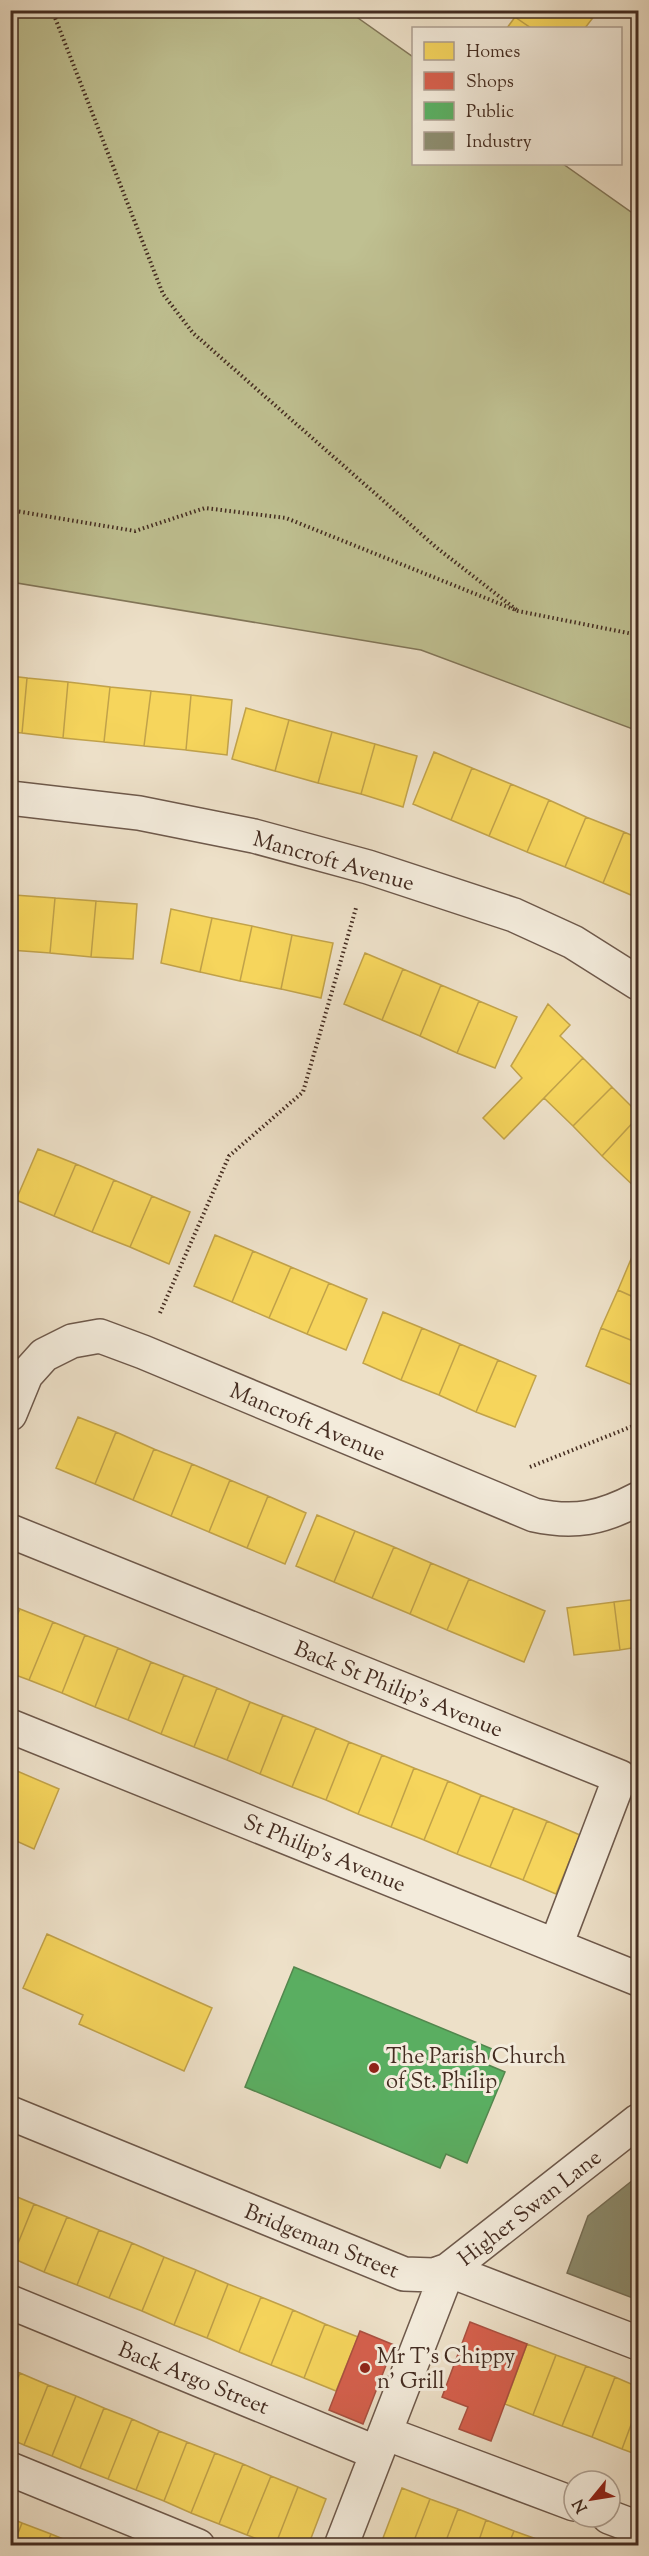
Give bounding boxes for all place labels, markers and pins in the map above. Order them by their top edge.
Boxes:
place label: The Parish Church of St. Philip [386,2042,566,2099]
marker: The Parish Church of St. Philip [367,2061,381,2075]
place label: Mr T's Chippy n' Grill [377,2342,515,2399]
marker: Mr T's Chippy n' Grill [358,2361,372,2375]

